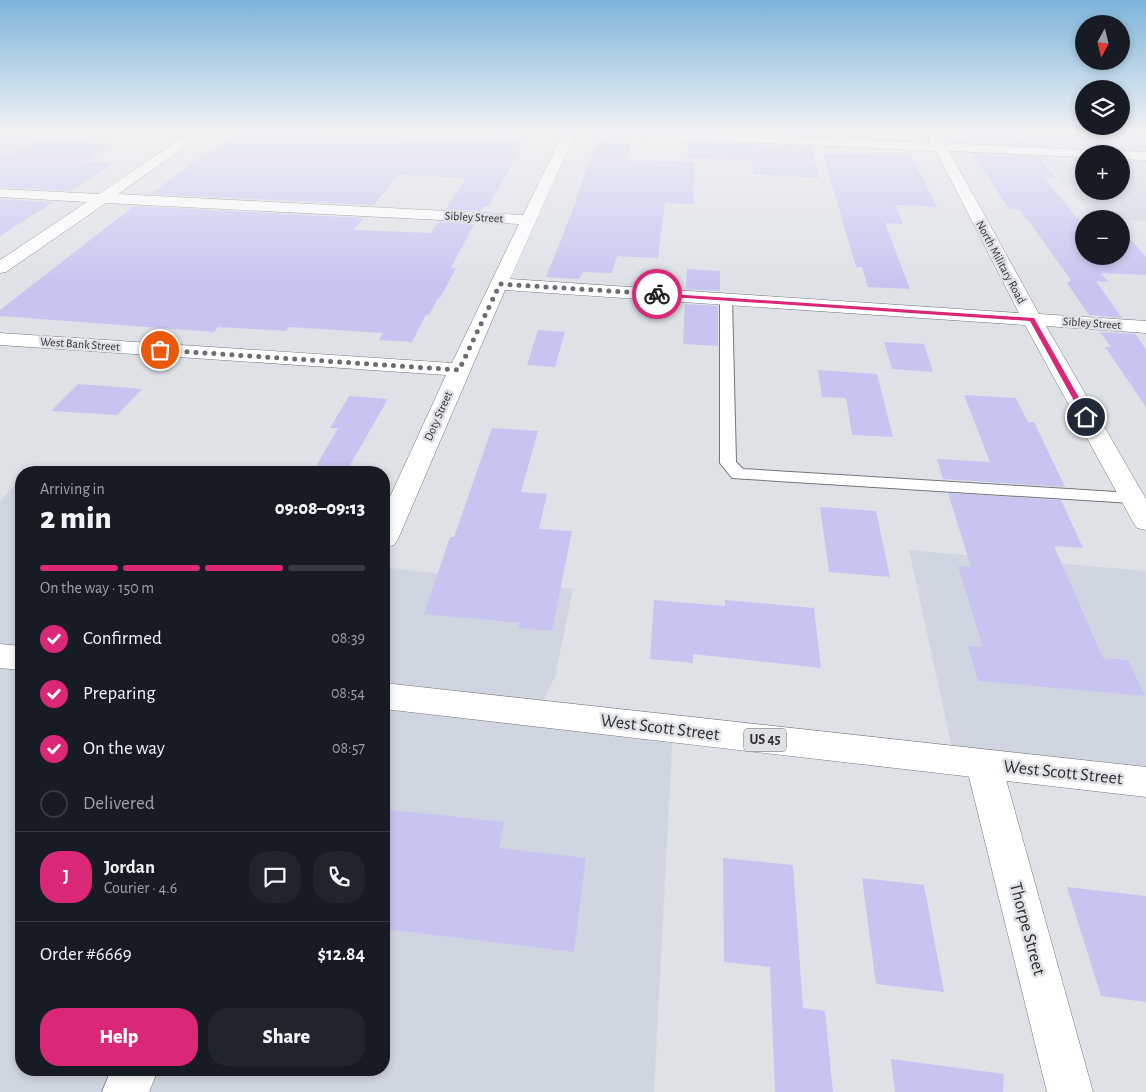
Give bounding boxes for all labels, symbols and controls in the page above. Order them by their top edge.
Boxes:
north arrow [1075,15,1130,70]
map controls [1075,15,1130,265]
button: layers [1075,80,1130,135]
button: + [1075,145,1130,200]
street label: Sibley Street [444,209,504,226]
button: − [1075,210,1130,265]
street label: North Military Road [973,219,1028,306]
courier [632,269,682,319]
icon: bike [643,280,671,308]
street label: Sibley Street [1062,315,1122,332]
pin [139,329,181,371]
street label: West Bank Street [40,335,120,353]
icon: bag [146,336,174,364]
street label: Doty Street [422,389,455,443]
pin [1065,396,1107,438]
icon: home [1072,403,1100,431]
text: Arriving in [40,481,105,497]
text: 09:08–09:13 [275,499,365,518]
text: 2 min [40,502,112,534]
text: On the way · 150 m [40,580,154,596]
icon: check [40,625,68,653]
text: Confirmed [83,629,162,648]
text: 08:39 [331,630,365,646]
icon: check [40,680,68,708]
text: Preparing [83,684,156,703]
text: 08:54 [331,685,365,701]
street label: West Scott Street [600,712,721,744]
road number: US 45 [744,728,786,752]
icon: check [40,735,68,763]
text: On the way [83,739,165,758]
text: 08:57 [332,740,365,756]
street label: West Scott Street [1003,758,1124,788]
text: Delivered [83,794,155,813]
button: chat [249,851,301,903]
button: phone [313,851,365,903]
text: Jordan [104,858,155,877]
text: J [63,867,69,886]
text: Courier · 4.6 [104,880,177,896]
street label: Thorpe Street [1006,881,1048,978]
text: Order #6669 [40,945,132,964]
text: $12.84 [317,945,365,964]
button: Help [40,1008,198,1066]
button: Share [208,1008,365,1066]

